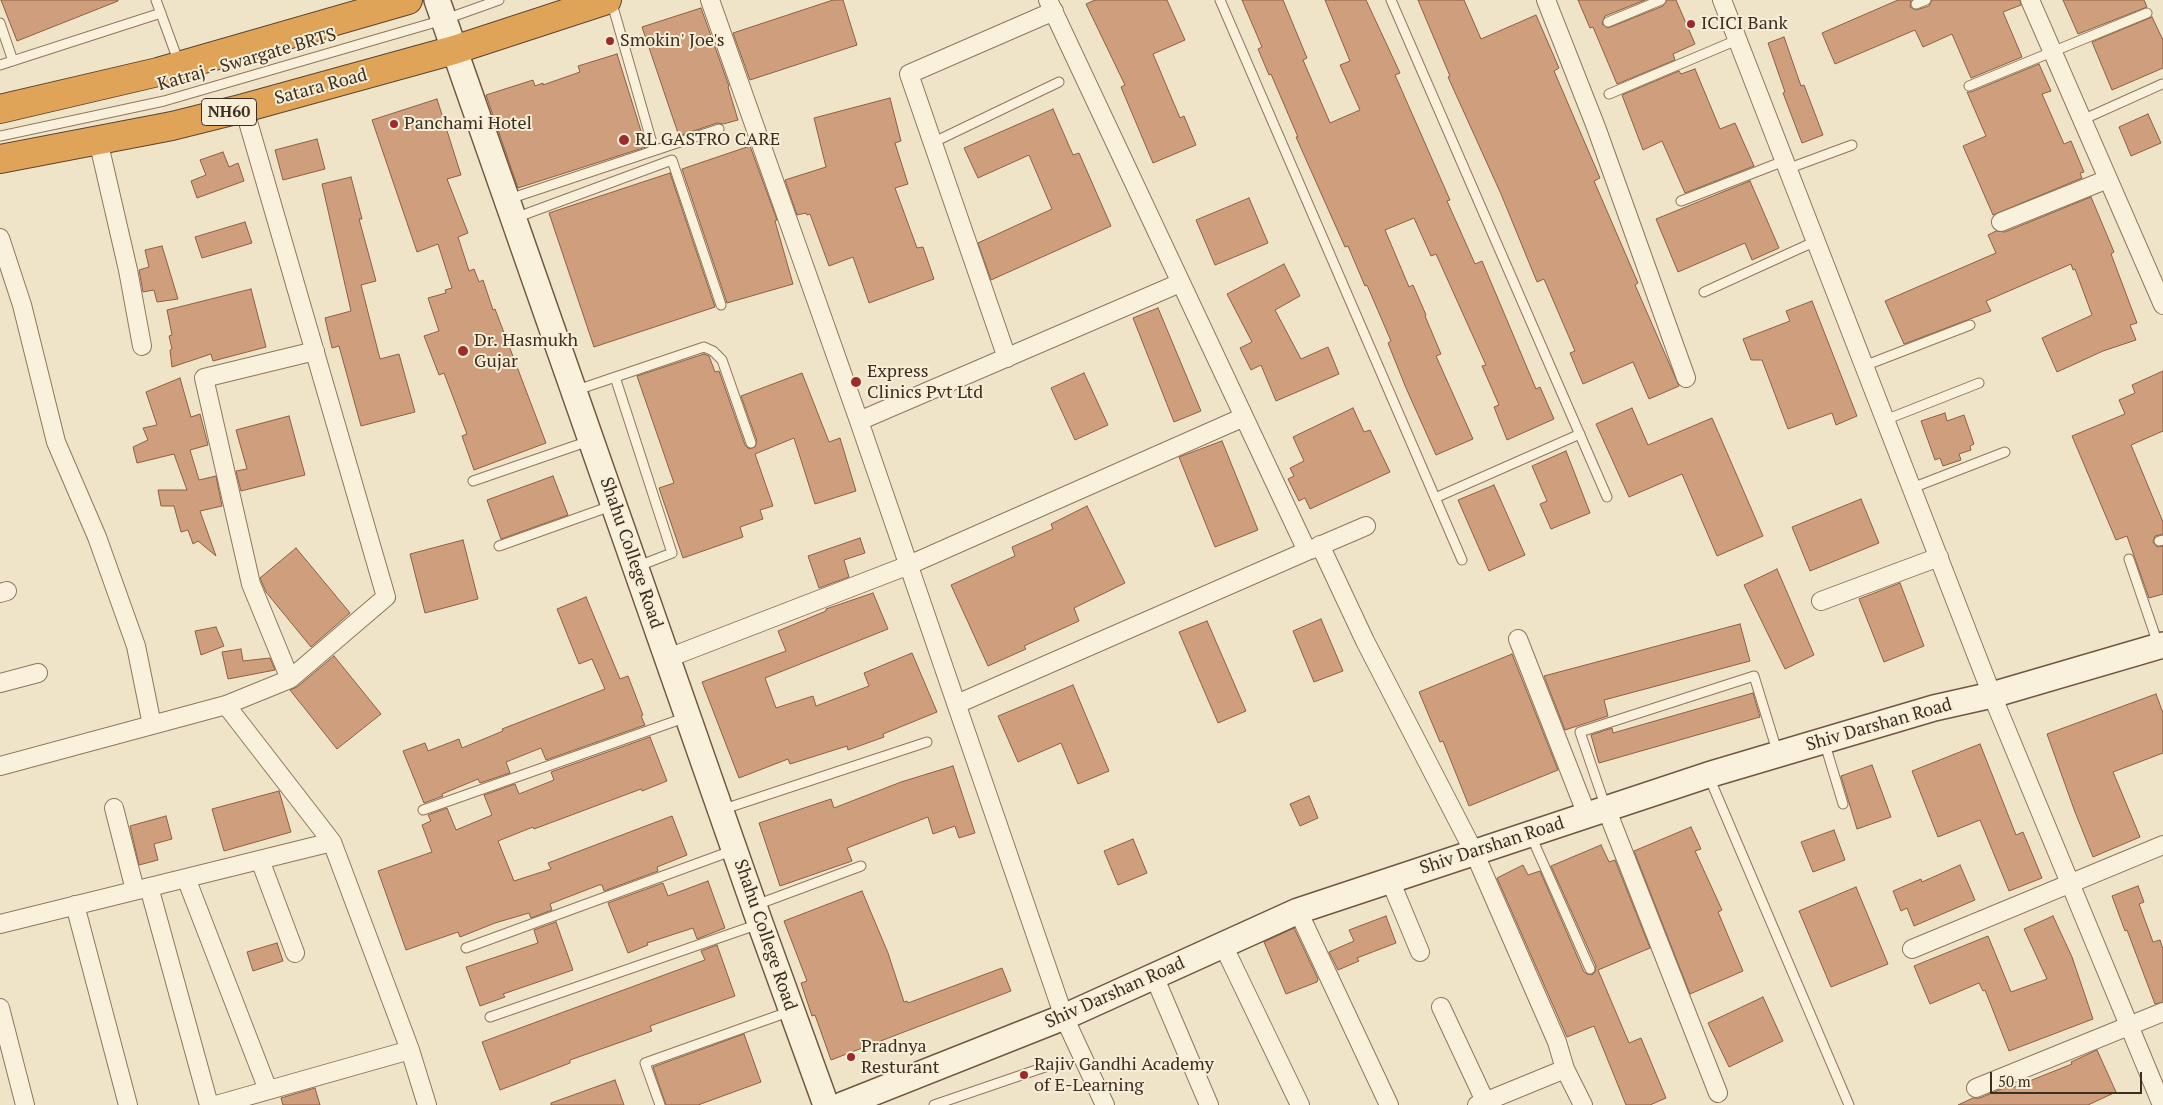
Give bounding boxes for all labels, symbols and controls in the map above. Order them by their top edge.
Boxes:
place label: ICICI Bank [1701,13,1788,35]
marker: ICICI Bank [1685,18,1697,30]
street label: Katraj - Swargate BRTS [155,24,339,96]
place label: Smokin' Joe's [620,30,725,52]
marker: Smokin' Joe's [604,35,616,47]
street label: Satara Road [272,64,370,110]
road number: NH60 [202,98,256,125]
place label: Panchami Hotel [404,113,532,135]
marker: Panchami Hotel [388,118,400,130]
place label: RL GASTRO CARE [635,129,780,151]
marker: RL GASTRO CARE [617,133,631,147]
place label: Dr. Hasmukh Gujar [474,330,578,372]
marker: Dr. Hasmukh Gujar [456,344,470,358]
place label: Express Clinics Pvt Ltd [867,361,983,404]
marker: Express Clinics Pvt Ltd [849,375,863,389]
street label: Shahu College Road [595,474,667,632]
street label: Shiv Darshan Road [1804,694,1954,756]
street label: Shiv Darshan Road [1417,812,1567,880]
street label: Shahu College Road [729,856,801,1014]
street label: Shiv Darshan Road [1042,953,1188,1033]
place label: Pradnya Resturant [861,1036,939,1078]
marker: Pradnya Resturant [845,1051,857,1063]
place label: Rajiv Gandhi Academy of E-Learning [1034,1054,1214,1096]
scale bar [1993,1062,2146,1094]
marker: Rajiv Gandhi Academy of E-Learning [1018,1069,1030,1081]
text: 50 m [1998,1071,2031,1091]

